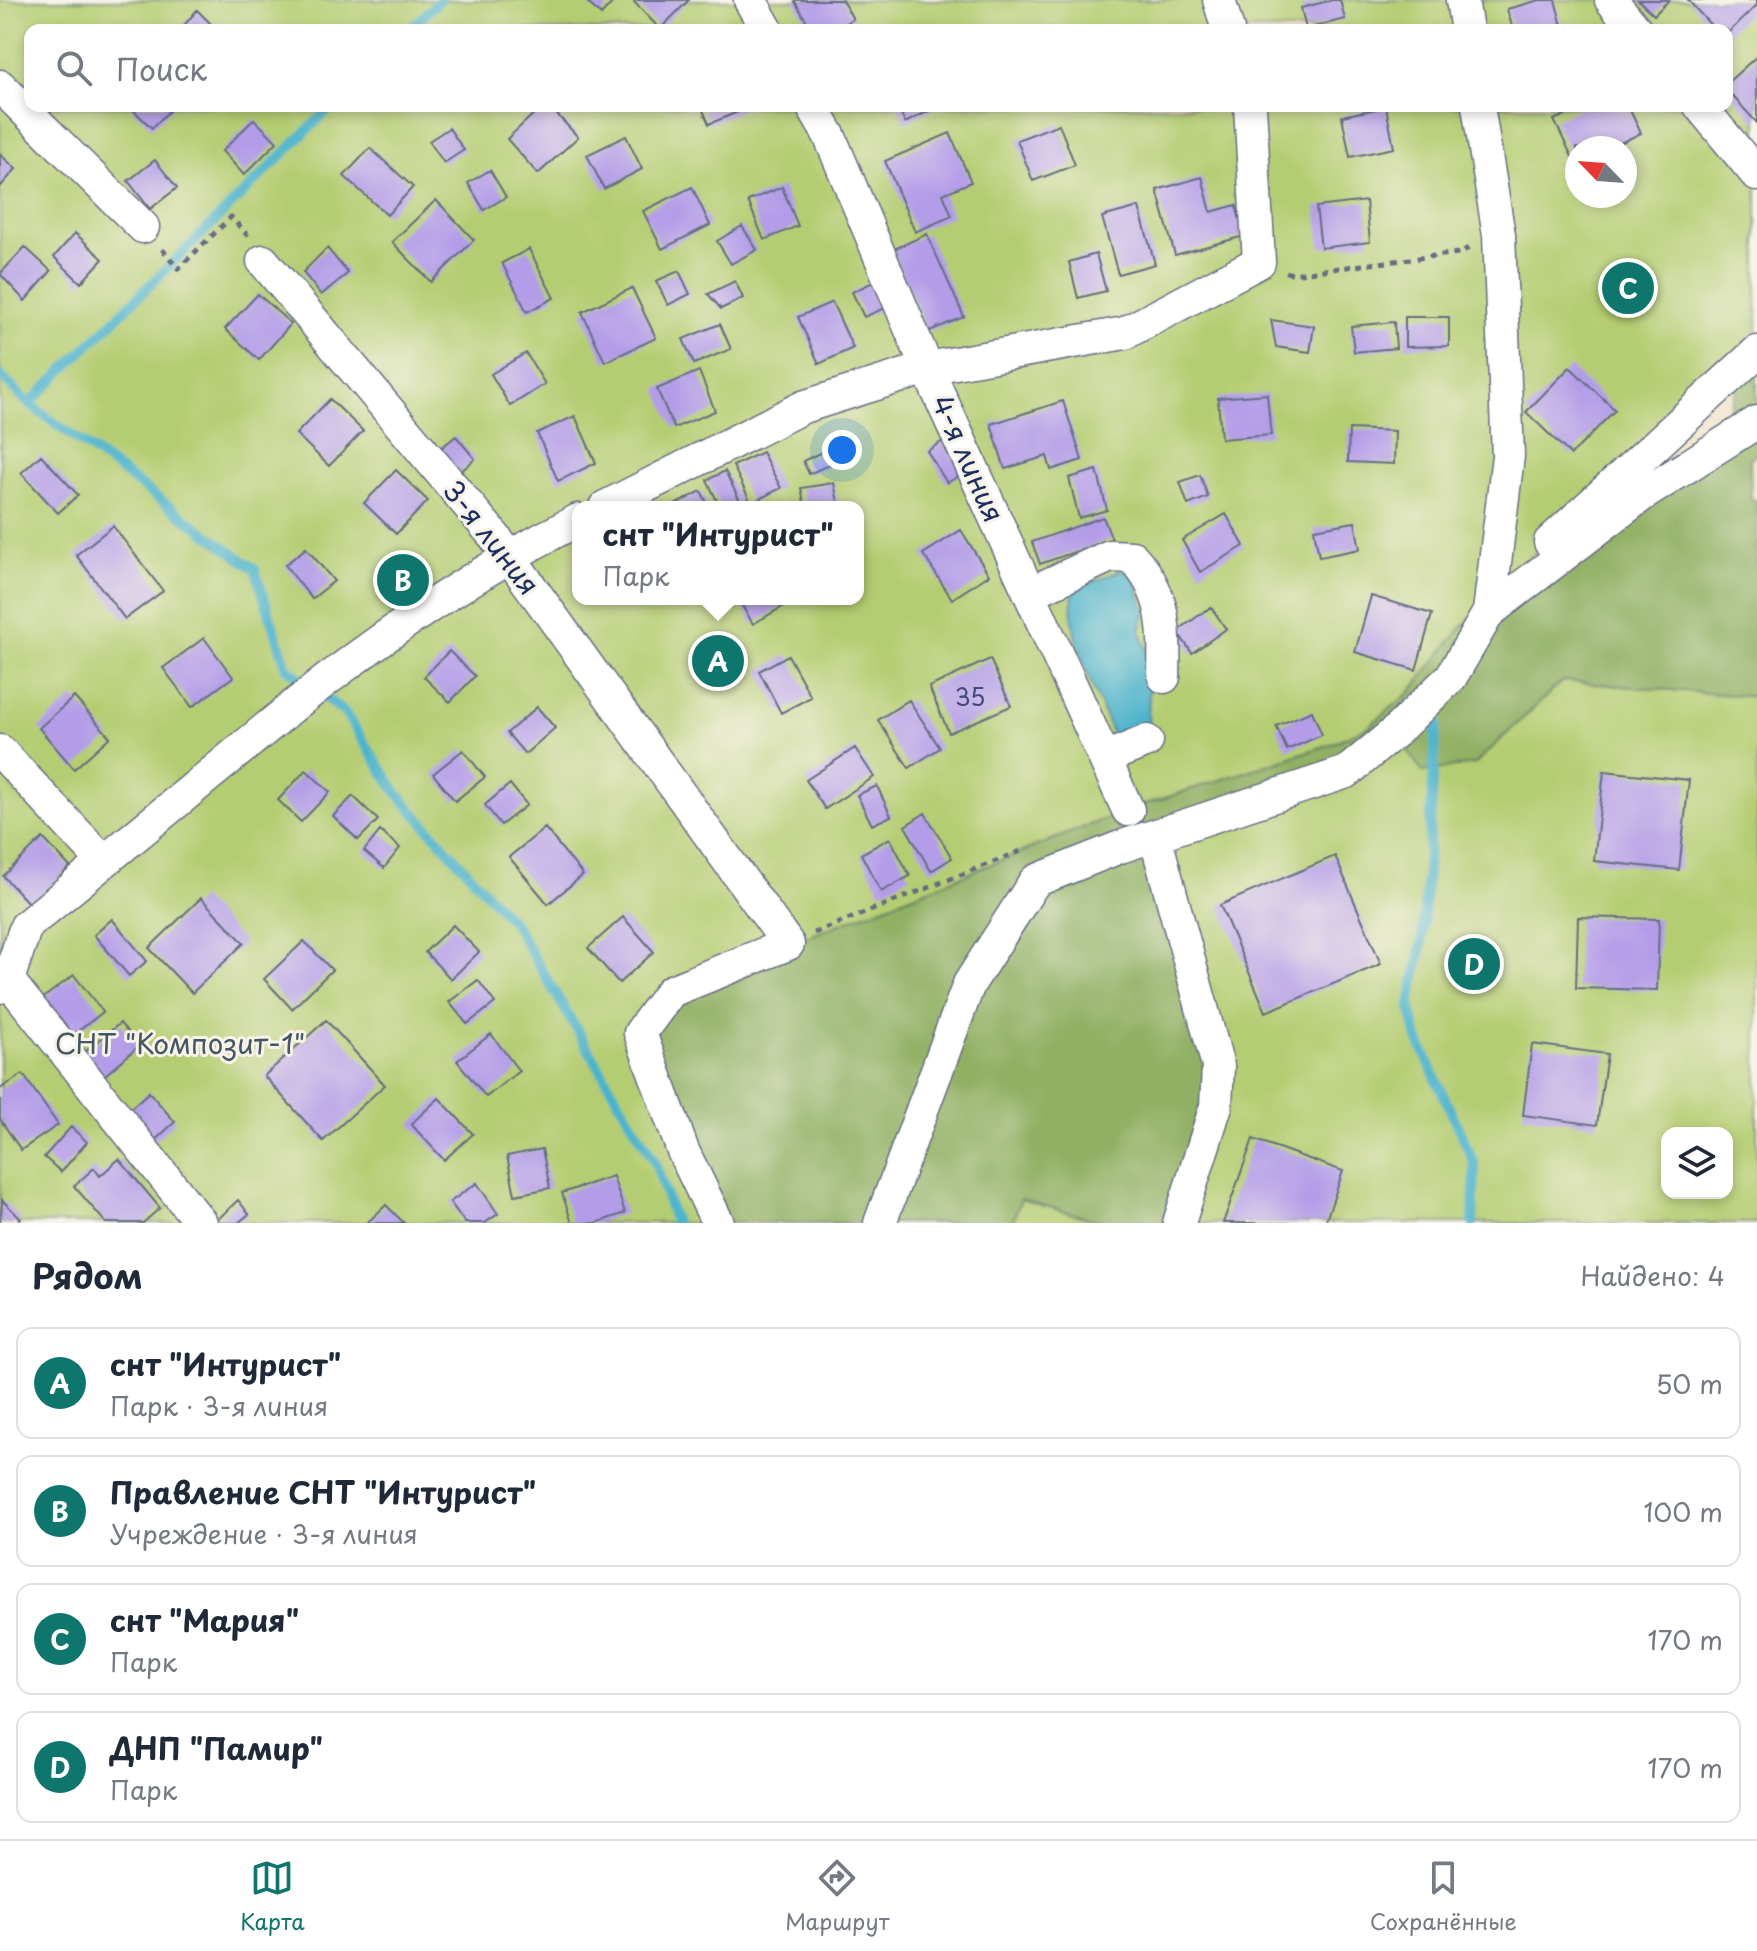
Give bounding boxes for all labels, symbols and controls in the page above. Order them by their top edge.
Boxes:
search box [24,24,1733,112]
icon: search [52,46,96,90]
text: Поиск [116,46,207,91]
north arrow [1565,136,1637,208]
pin: C [1602,258,1654,318]
street label: 4-я линия [922,387,1016,529]
your location [822,430,862,470]
street label: 3-я линия [433,470,551,604]
popup [572,501,864,605]
text: снт "Интурист" [602,511,834,556]
pin: B [377,550,429,610]
text: Парк [602,556,670,595]
pin: A [692,631,744,691]
house number: 35 [955,678,985,714]
pin: D [1448,934,1500,994]
park label: СНТ "Композит-1" [55,1021,305,1064]
map controls [1661,1127,1733,1199]
button: layers [1661,1127,1733,1199]
text: Рядом [32,1249,143,1301]
text: Найдено: 4 [1580,1256,1725,1295]
text: снт "Интурист" [110,1341,341,1386]
text: A [50,1364,70,1403]
text: 50 m [1656,1364,1723,1403]
text: Парк · 3-я линия [110,1386,328,1425]
text: Правление СНТ "Интурист" [110,1469,536,1514]
text: B [51,1492,69,1531]
text: 100 m [1643,1492,1723,1531]
text: Учреждение · 3-я линия [110,1514,418,1553]
text: снт "Мария" [110,1597,299,1642]
text: C [50,1620,70,1659]
text: 170 m [1648,1620,1723,1659]
text: Парк [110,1642,177,1681]
text: ДНП "Памир" [110,1725,323,1770]
text: D [50,1748,70,1787]
text: 170 m [1648,1748,1723,1787]
text: Парк [110,1770,177,1809]
tab: Карта [240,1856,305,1937]
tab: Маршрут [785,1856,889,1937]
tab: Сохранённые [1370,1856,1517,1937]

